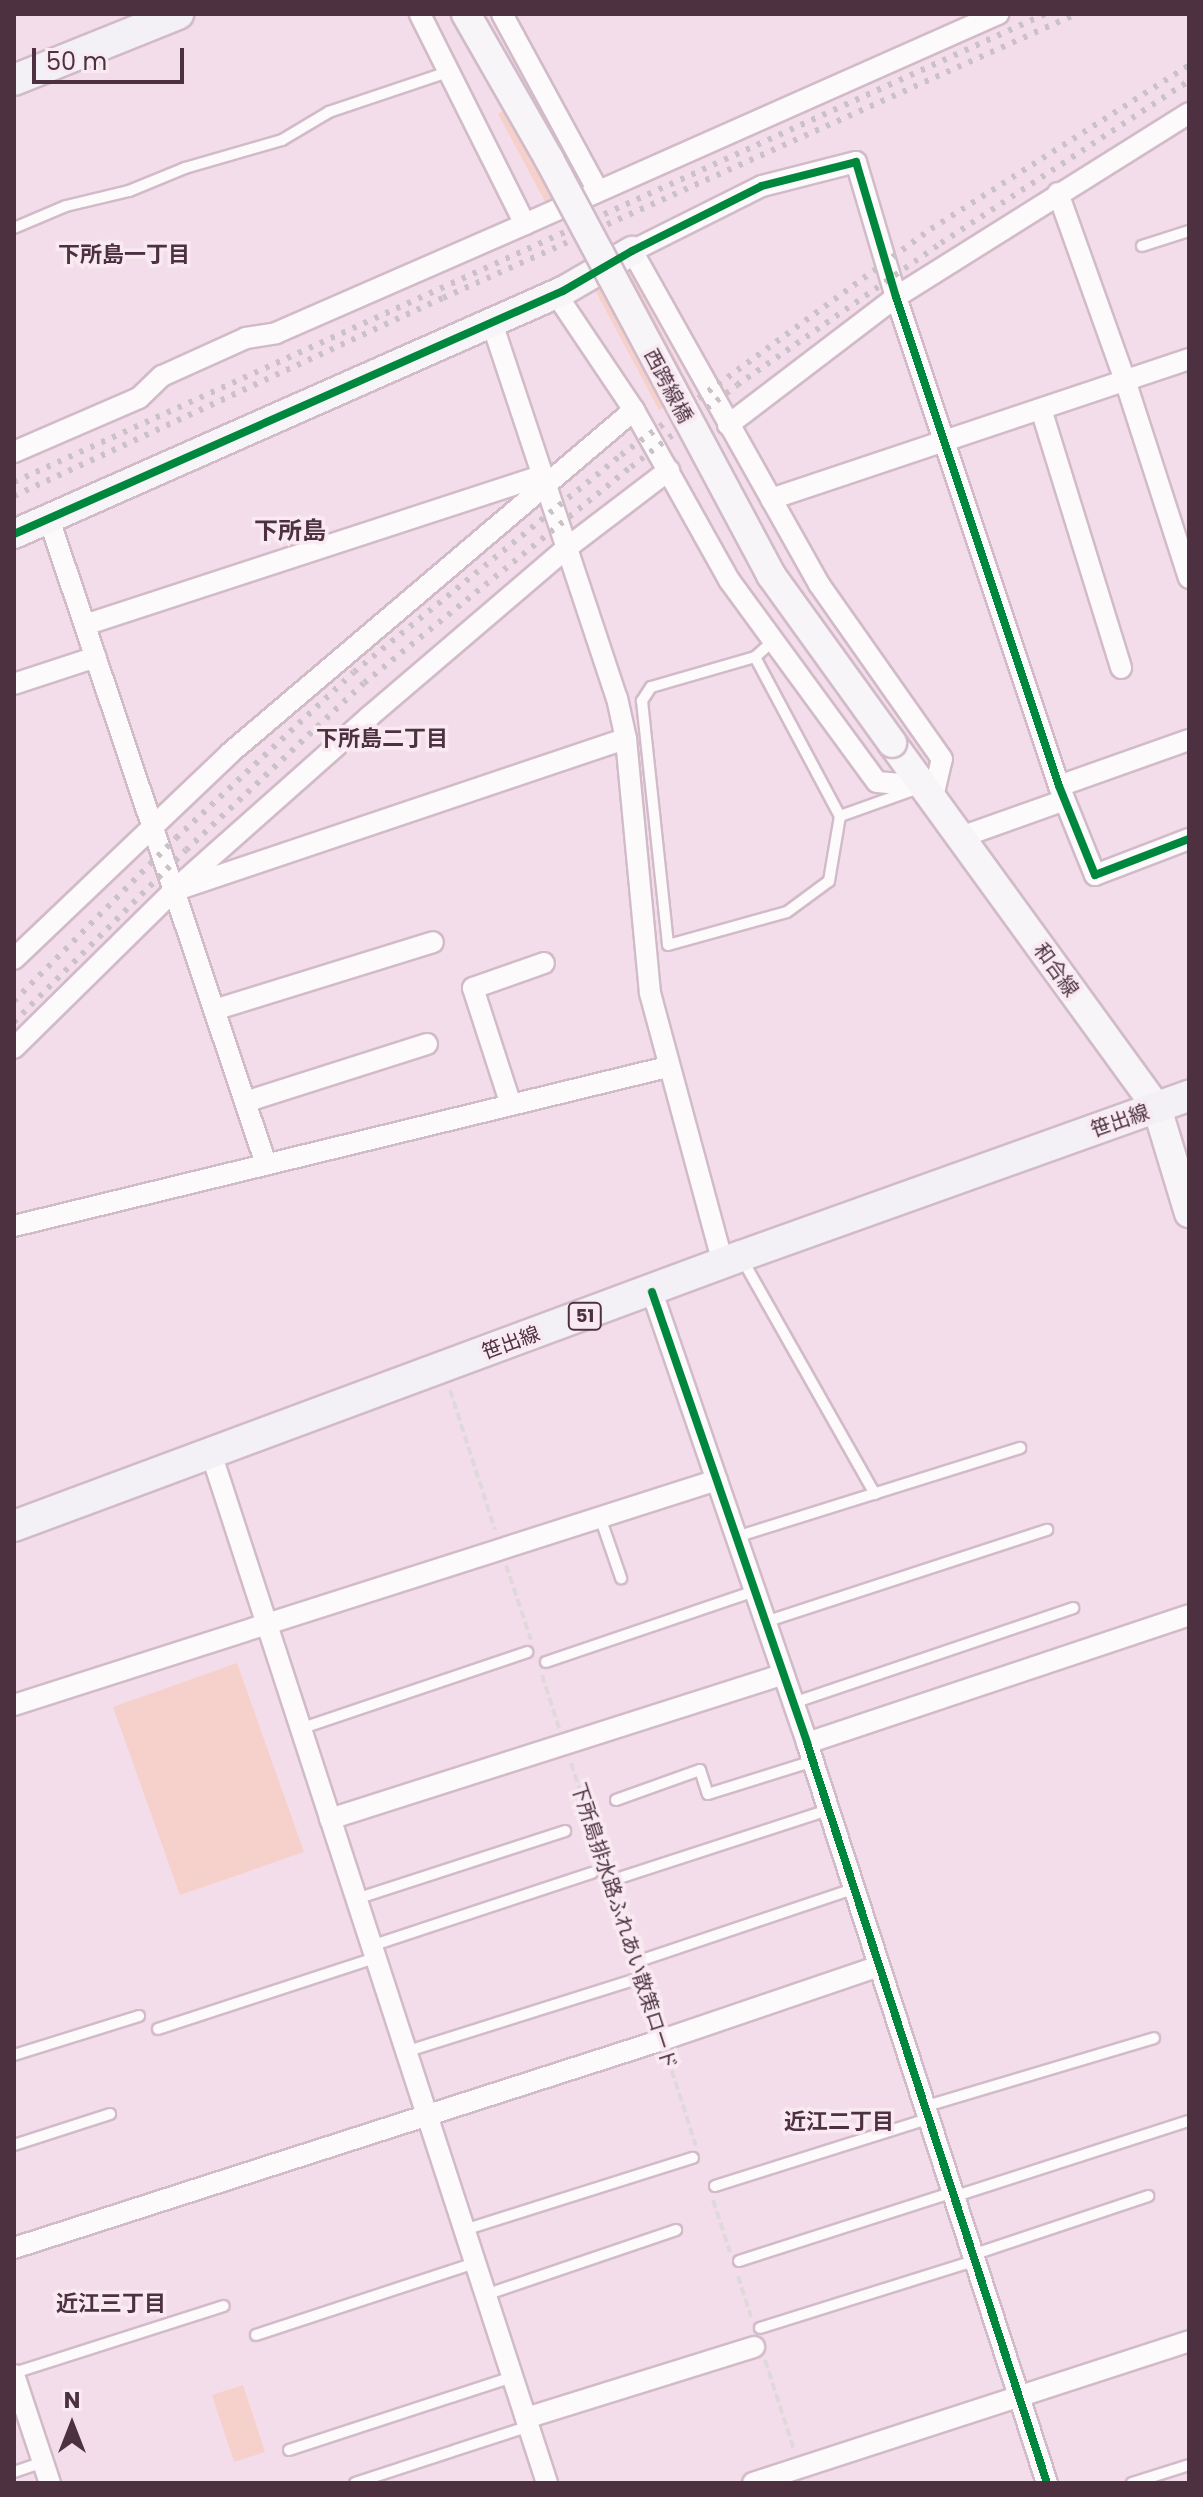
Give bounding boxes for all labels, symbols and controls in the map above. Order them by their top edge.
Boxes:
scale bar [36,32,188,82]
text: 50 m [46,45,107,78]
district label: 下所島一丁目 [58,242,190,268]
street label: 西跨線橋 [639,345,697,427]
district label: 下所島 [254,517,326,545]
district label: 下所島二丁目 [316,726,448,752]
street label: 和合線 [1029,939,1083,1001]
street label: 笹出線 [1088,1100,1152,1142]
road number: 51 [567,1302,603,1330]
street label: 笹出線 [479,1321,543,1365]
street label: 下所島排水路ふれあい散策ロード [566,1780,682,2072]
district label: 近江二丁目 [784,2109,894,2135]
district label: 近江三丁目 [56,2291,166,2317]
north arrow [32,2385,112,2465]
text: N [64,2385,80,2416]

